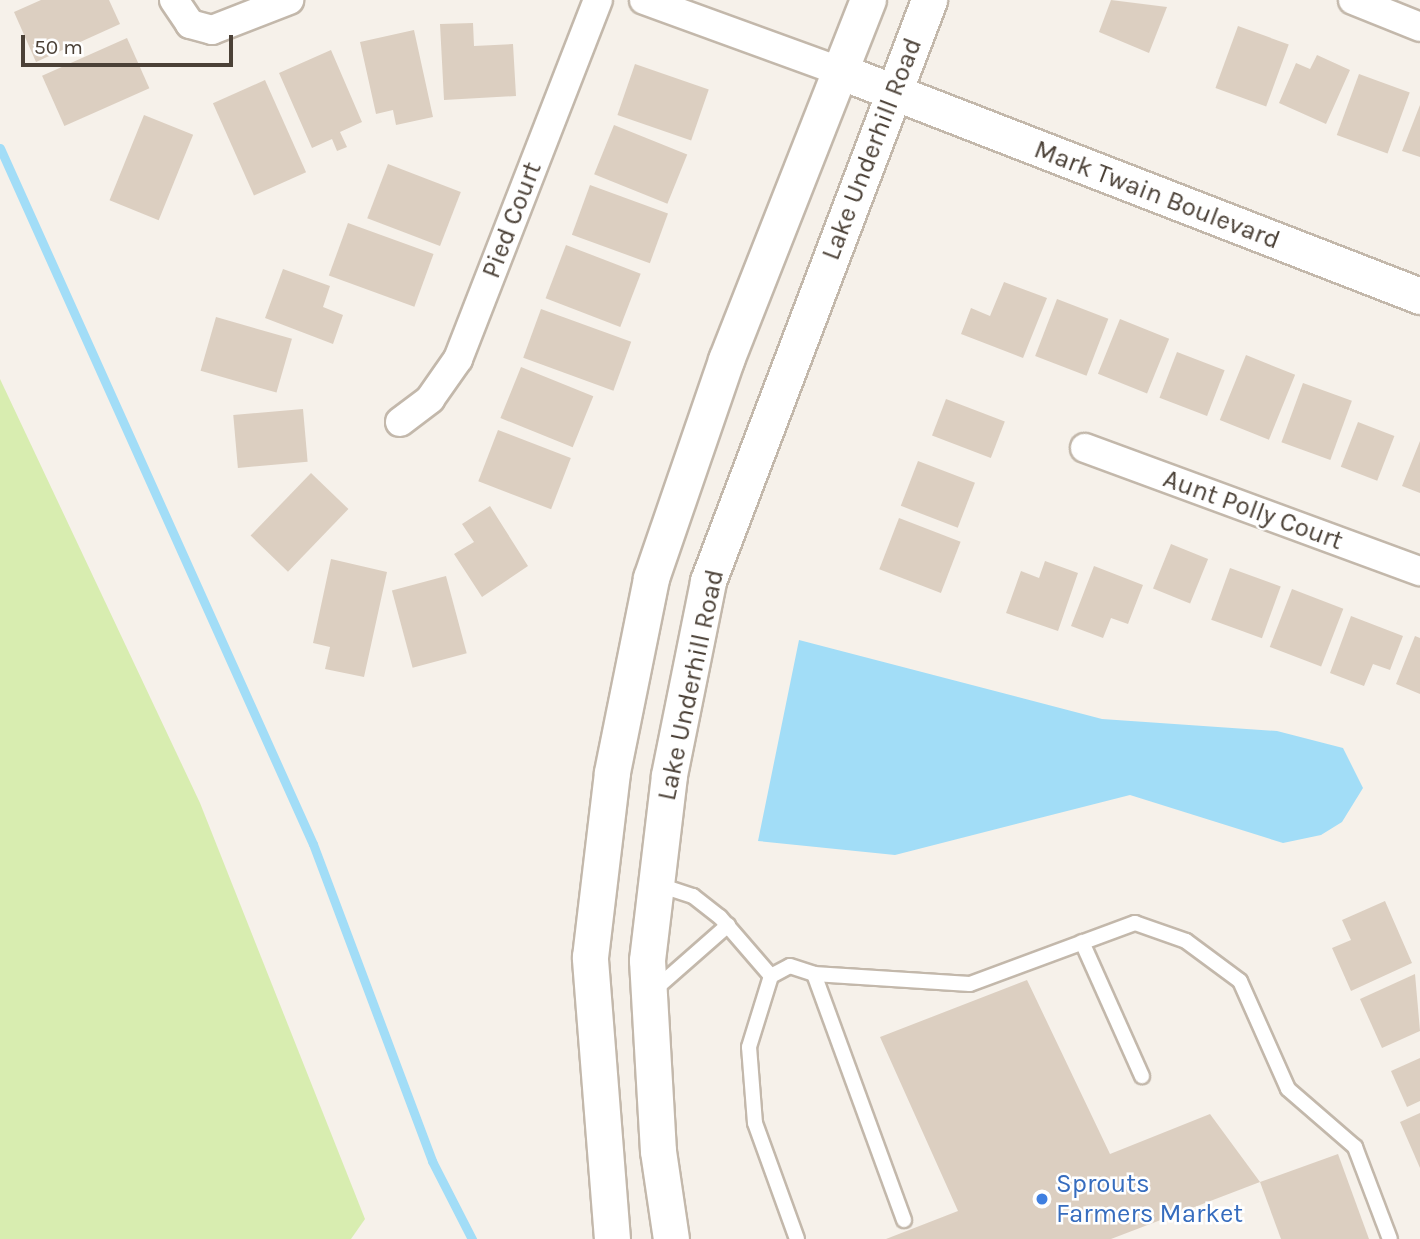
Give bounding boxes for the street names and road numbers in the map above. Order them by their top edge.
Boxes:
street label: Lake Underhill Road [815,33,929,265]
street label: Mark Twain Boulevard [1030,134,1284,256]
street label: Pied Court [476,157,548,283]
street label: Aunt Polly Court [1159,463,1347,557]
street label: Lake Underhill Road [651,567,731,803]

